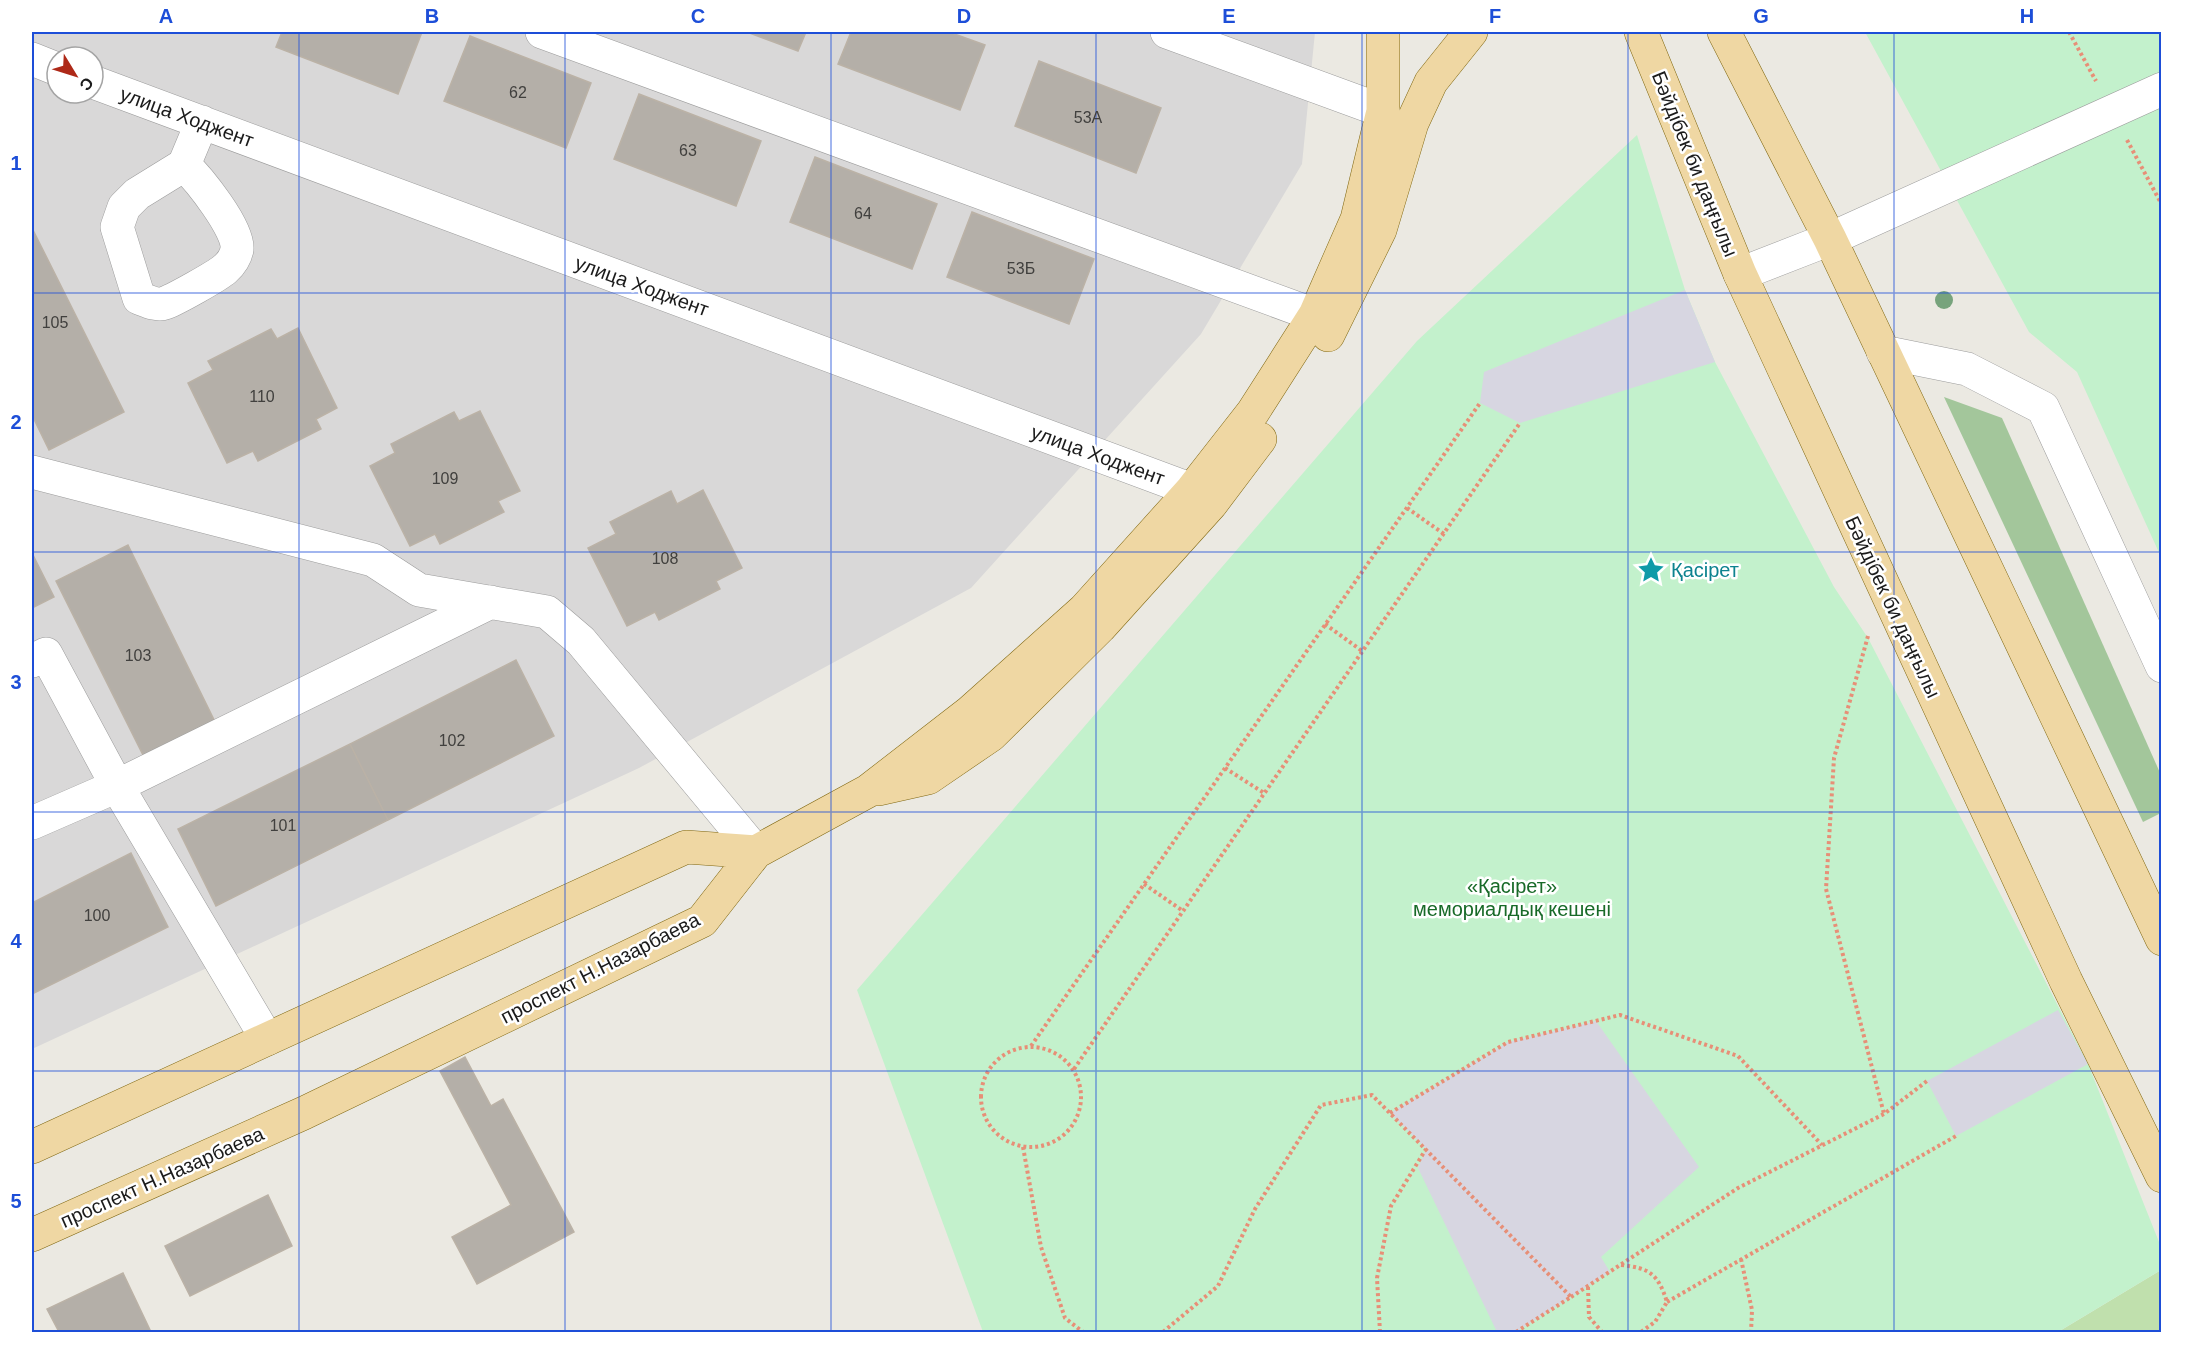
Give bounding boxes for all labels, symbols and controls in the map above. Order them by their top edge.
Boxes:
text: A [159,5,173,27]
text: B [425,5,439,27]
text: C [691,5,705,27]
text: D [957,5,971,27]
text: E [1222,5,1236,27]
text: F [1489,5,1501,27]
text: G [1753,5,1769,27]
text: H [2020,5,2034,27]
north arrow [45,45,105,105]
street label: Бәйдібек би даңғылы [1648,68,1742,260]
text: С [76,74,97,94]
street label: улица Ходжент [117,83,257,151]
house number: 62 [509,84,527,101]
house number: 53А [1074,109,1103,126]
house number: 63 [679,142,697,159]
text: 1 [10,152,22,174]
house number: 64 [854,205,872,222]
street label: улица Ходжент [572,252,712,320]
house number: 53Б [1007,260,1035,277]
house number: 105 [42,314,68,331]
house number: 110 [249,388,275,405]
text: 2 [10,411,22,433]
street label: улица Ходжент [1028,421,1168,489]
house number: 109 [432,470,458,487]
street label: Бәйдібек би даңғылы [1841,513,1945,701]
house number: 108 [652,550,678,567]
place icon: Қасірет [1636,555,1666,585]
place label: Қасірет [1671,559,1739,581]
house number: 103 [125,647,151,664]
text: 3 [10,671,22,693]
house number: 102 [439,732,465,749]
house number: 101 [270,817,296,834]
park label: «Қасірет» мемориалдық кешені [1413,875,1611,920]
house number: 100 [84,907,110,924]
street label: проспект Н.Назарбаева [497,908,704,1028]
text: 4 [10,930,22,952]
street label: проспект Н.Назарбаева [57,1122,268,1232]
text: 5 [10,1190,22,1212]

